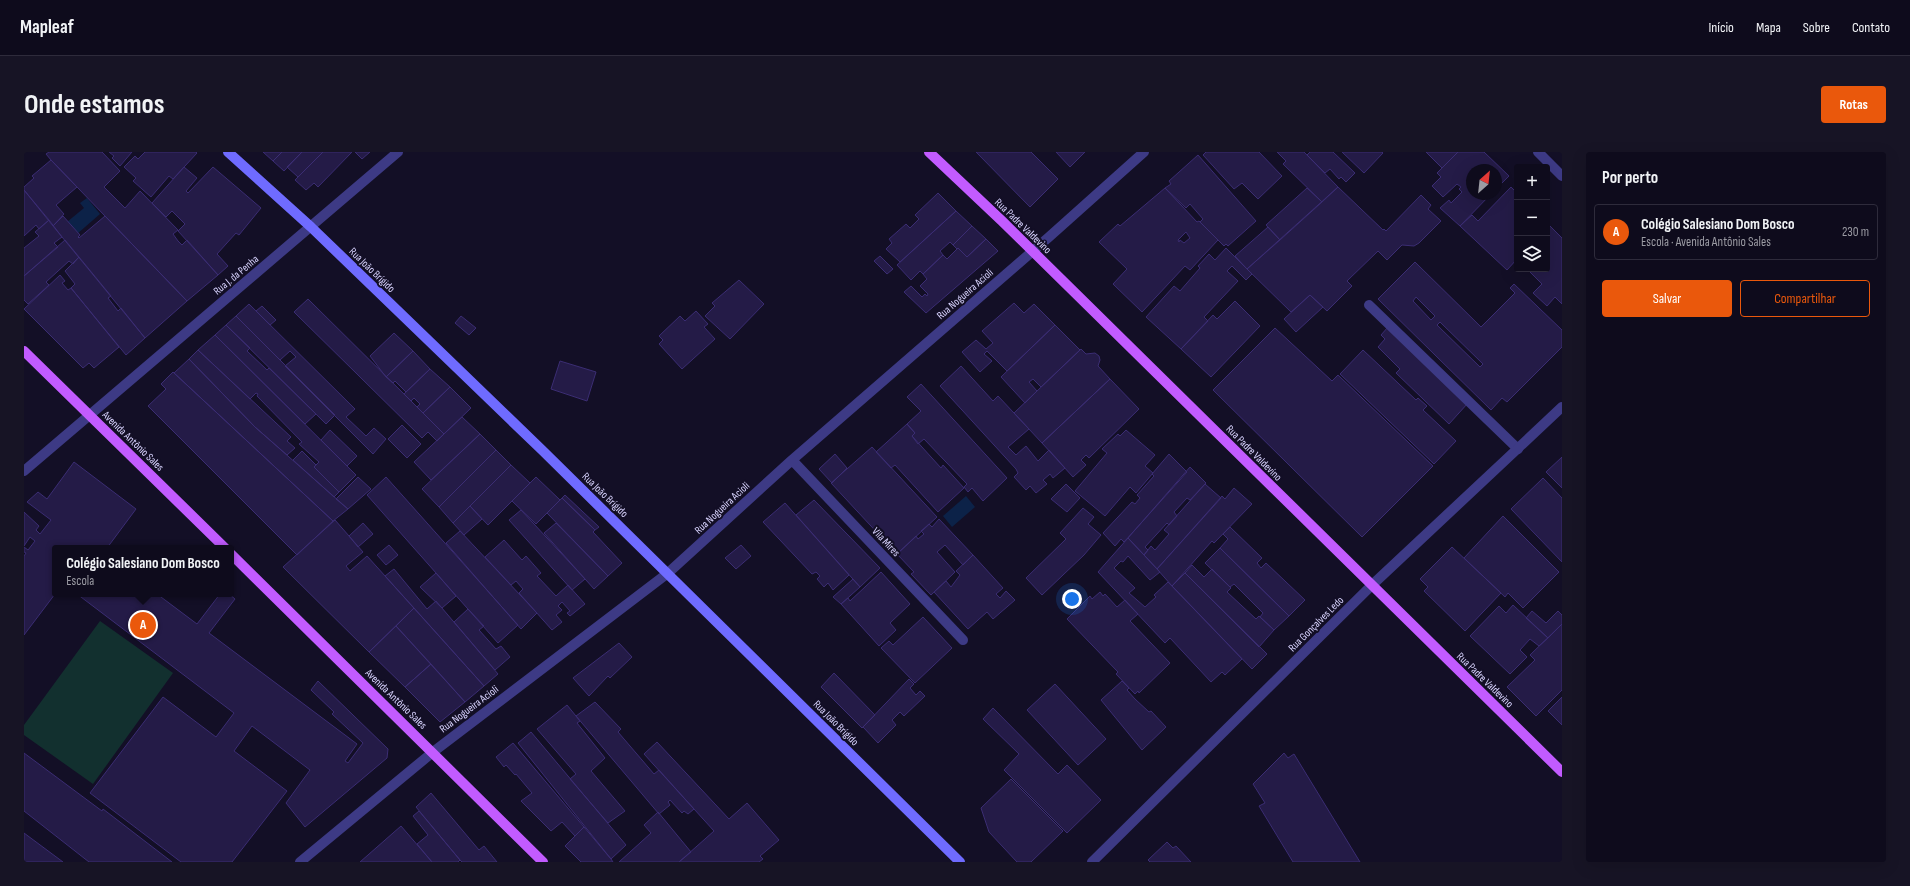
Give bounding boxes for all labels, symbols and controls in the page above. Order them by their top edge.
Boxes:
text: Mapleaf [20,16,74,39]
text: Início [1708,19,1734,36]
text: Mapa [1756,19,1781,36]
text: Sobre [1803,19,1830,36]
text: Contato [1852,19,1890,36]
button: Rotas [1821,86,1886,123]
text: Onde estamos [24,88,164,121]
north arrow [1466,164,1502,200]
map controls [1514,164,1550,272]
button: + [1514,164,1550,200]
text: Por perto [1602,168,1658,188]
street label: Rua Padre Valdevino [992,196,1054,257]
button: − [1514,200,1550,236]
text: Colégio Salesiano Dom Bosco [1641,215,1795,234]
text: A [1613,224,1619,240]
text: 230 m [1842,224,1869,240]
text: Escola · Avenida Antônio Sales [1641,234,1771,250]
button: layers [1514,236,1550,272]
street label: Rua João Brígido [346,245,398,295]
street label: Rua J. da Penha [211,252,261,298]
street label: Rua Nogueira Acioli [934,266,996,322]
button: Salvar [1602,280,1732,317]
button: Compartilhar [1740,280,1870,317]
street label: Avenida Antônio Sales [99,408,166,474]
street label: Rua Padre Valdevino [1223,422,1285,484]
street label: Rua João Brígido [579,470,631,520]
street label: Rua Nogueira Acioli [692,479,752,537]
street label: Vila Mires [869,525,903,559]
popup [52,545,234,597]
text: Colégio Salesiano Dom Bosco [66,554,220,573]
text: Escola [66,573,94,589]
your location [1062,589,1082,609]
street label: Rua Gonçalves Ledo [1286,593,1347,654]
pin: A [130,610,156,640]
street label: Rua Padre Valdevino [1454,650,1516,711]
street label: Avenida Antônio Sales [362,666,429,732]
street label: Rua Nogueira Acioli [437,683,501,735]
street label: Rua João Brígido [811,698,862,749]

